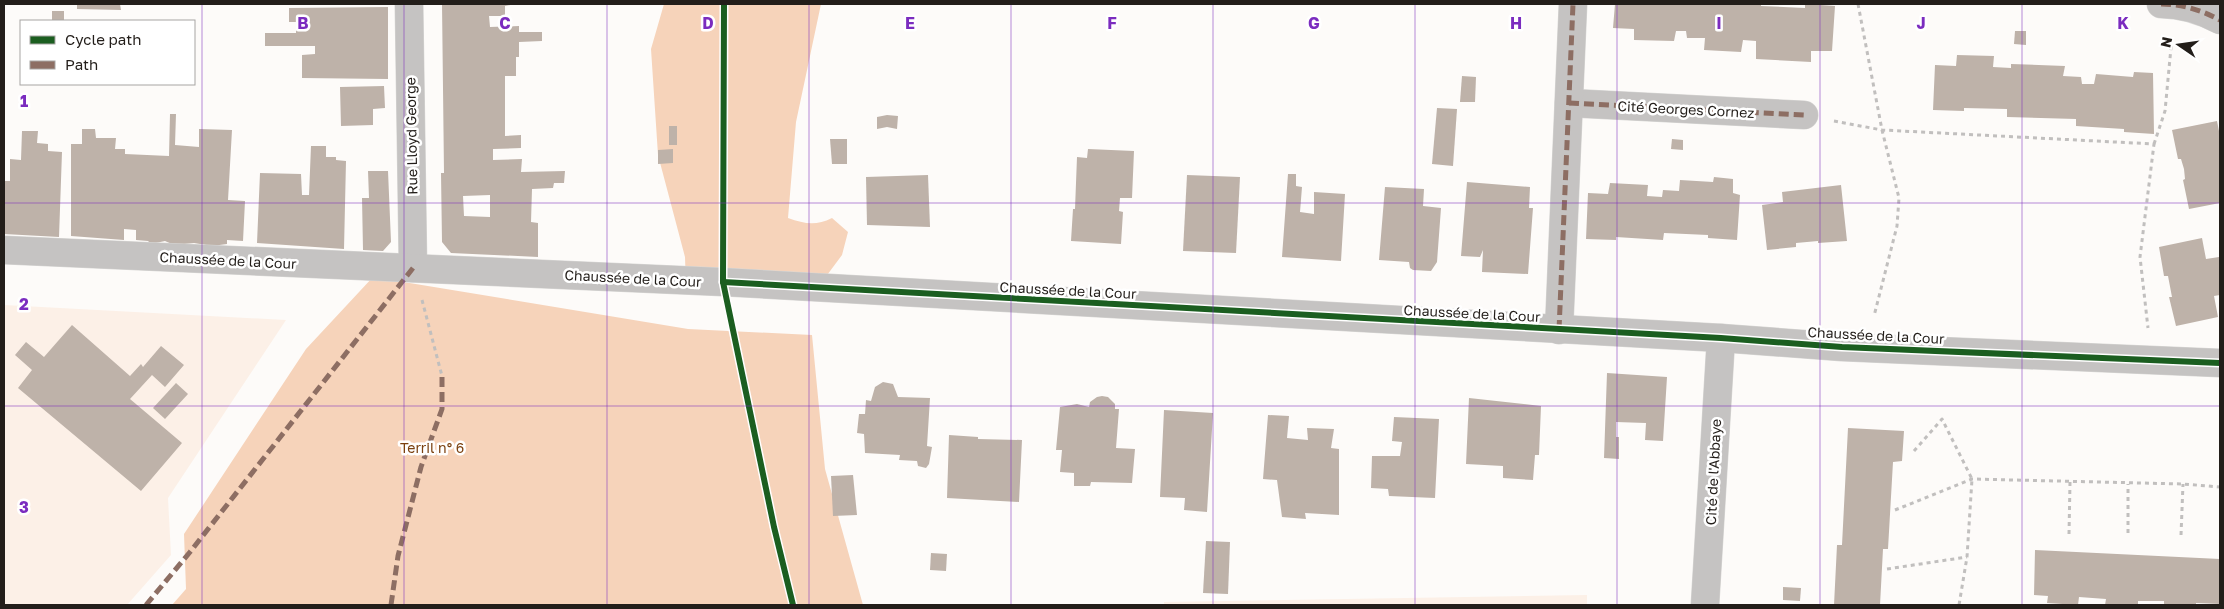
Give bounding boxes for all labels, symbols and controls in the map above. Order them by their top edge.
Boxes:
text: B [297,13,309,33]
text: C [499,13,511,33]
text: D [702,13,714,33]
text: E [905,13,915,33]
text: F [1107,13,1117,33]
text: G [1308,13,1320,33]
text: H [1510,13,1522,33]
text: I [1716,13,1722,33]
text: J [1916,13,1926,33]
text: K [2117,13,2129,33]
legend [20,20,195,85]
north arrow [2154,20,2204,70]
text: Cycle path [65,30,141,48]
text: N [2156,35,2175,49]
text: Path [65,55,98,73]
street label: Rue Lloyd George [401,77,421,195]
text: 1 [20,91,28,111]
street label: Cité Georges Cornez [1617,97,1755,121]
street label: Chaussée de la Cour [159,248,297,272]
street label: Chaussée de la Cour [564,266,702,290]
street label: Chaussée de la Cour [999,278,1137,302]
text: 2 [19,294,29,314]
street label: Chaussée de la Cour [1403,301,1541,325]
street label: Chaussée de la Cour [1807,323,1945,347]
street label: Cité de l'Abbaye [1702,418,1724,526]
park label: Terril n° 6 [400,439,464,456]
text: 3 [19,497,29,517]

